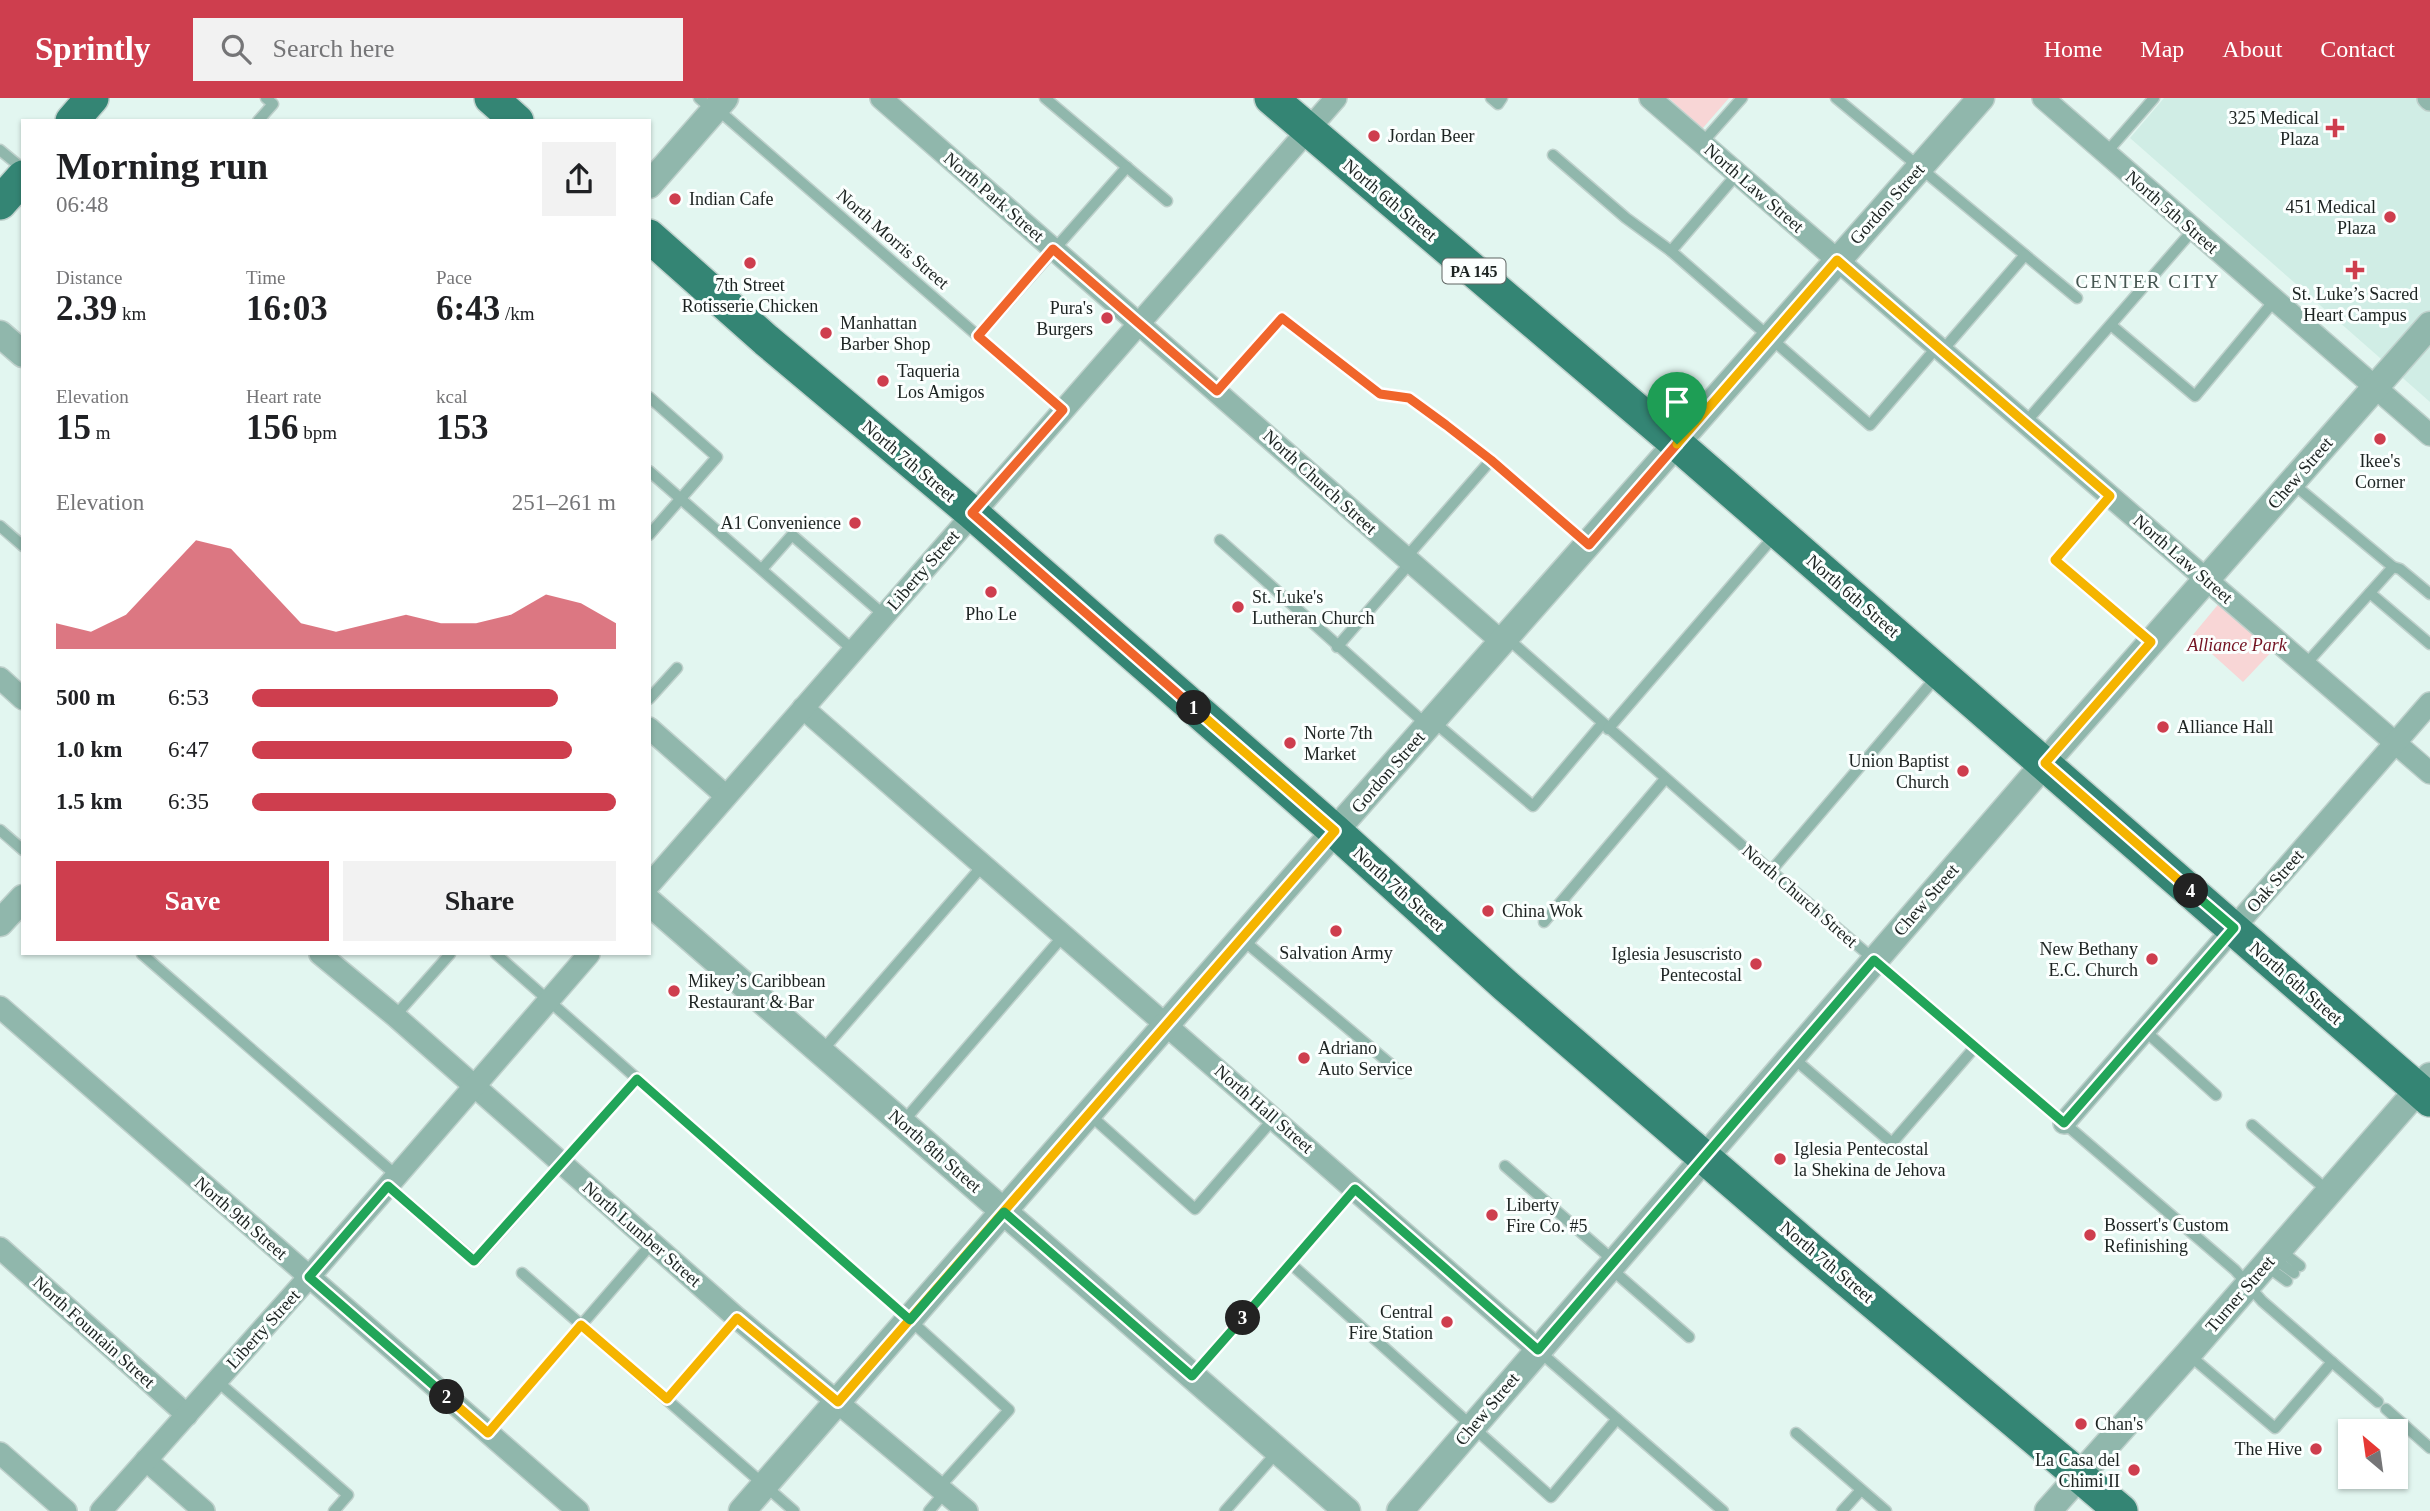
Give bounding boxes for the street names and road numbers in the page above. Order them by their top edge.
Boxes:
street label: North Law Street [1700,139,1808,237]
street label: North Park Street [940,148,1048,246]
street label: North 6th Street [1339,155,1441,245]
street label: Gordon Street [1846,160,1928,248]
street label: North 5th Street [2122,166,2222,258]
street label: North Morris Street [833,185,953,293]
road number: PA 145 [1442,258,1506,284]
street label: North 7th Street [858,416,960,506]
street label: North Church Street [1259,426,1381,538]
street label: Chew Street [2263,433,2337,513]
street label: North Law Street [2129,510,2237,608]
street label: Liberty Street [883,526,963,614]
street label: North 6th Street [1803,550,1903,642]
street label: Gordon Street [1347,727,1429,817]
street label: North Church Street [1738,841,1862,951]
street label: North 7th Street [1349,843,1449,935]
street label: Oak Street [2242,846,2308,916]
street label: Chew Street [1889,860,1963,940]
street label: North 6th Street [2246,937,2346,1029]
street label: North Hall Street [1211,1061,1317,1157]
street label: North 8th Street [885,1105,985,1197]
street label: North 9th Street [191,1172,291,1264]
street label: North Lumber Street [579,1177,705,1291]
street label: North 7th Street [1776,1217,1878,1307]
street label: Turner Street [2201,1252,2279,1336]
street label: North Fountain Street [29,1272,159,1392]
street label: Liberty Street [222,1285,304,1373]
street label: Chew Street [1451,1369,1523,1449]

